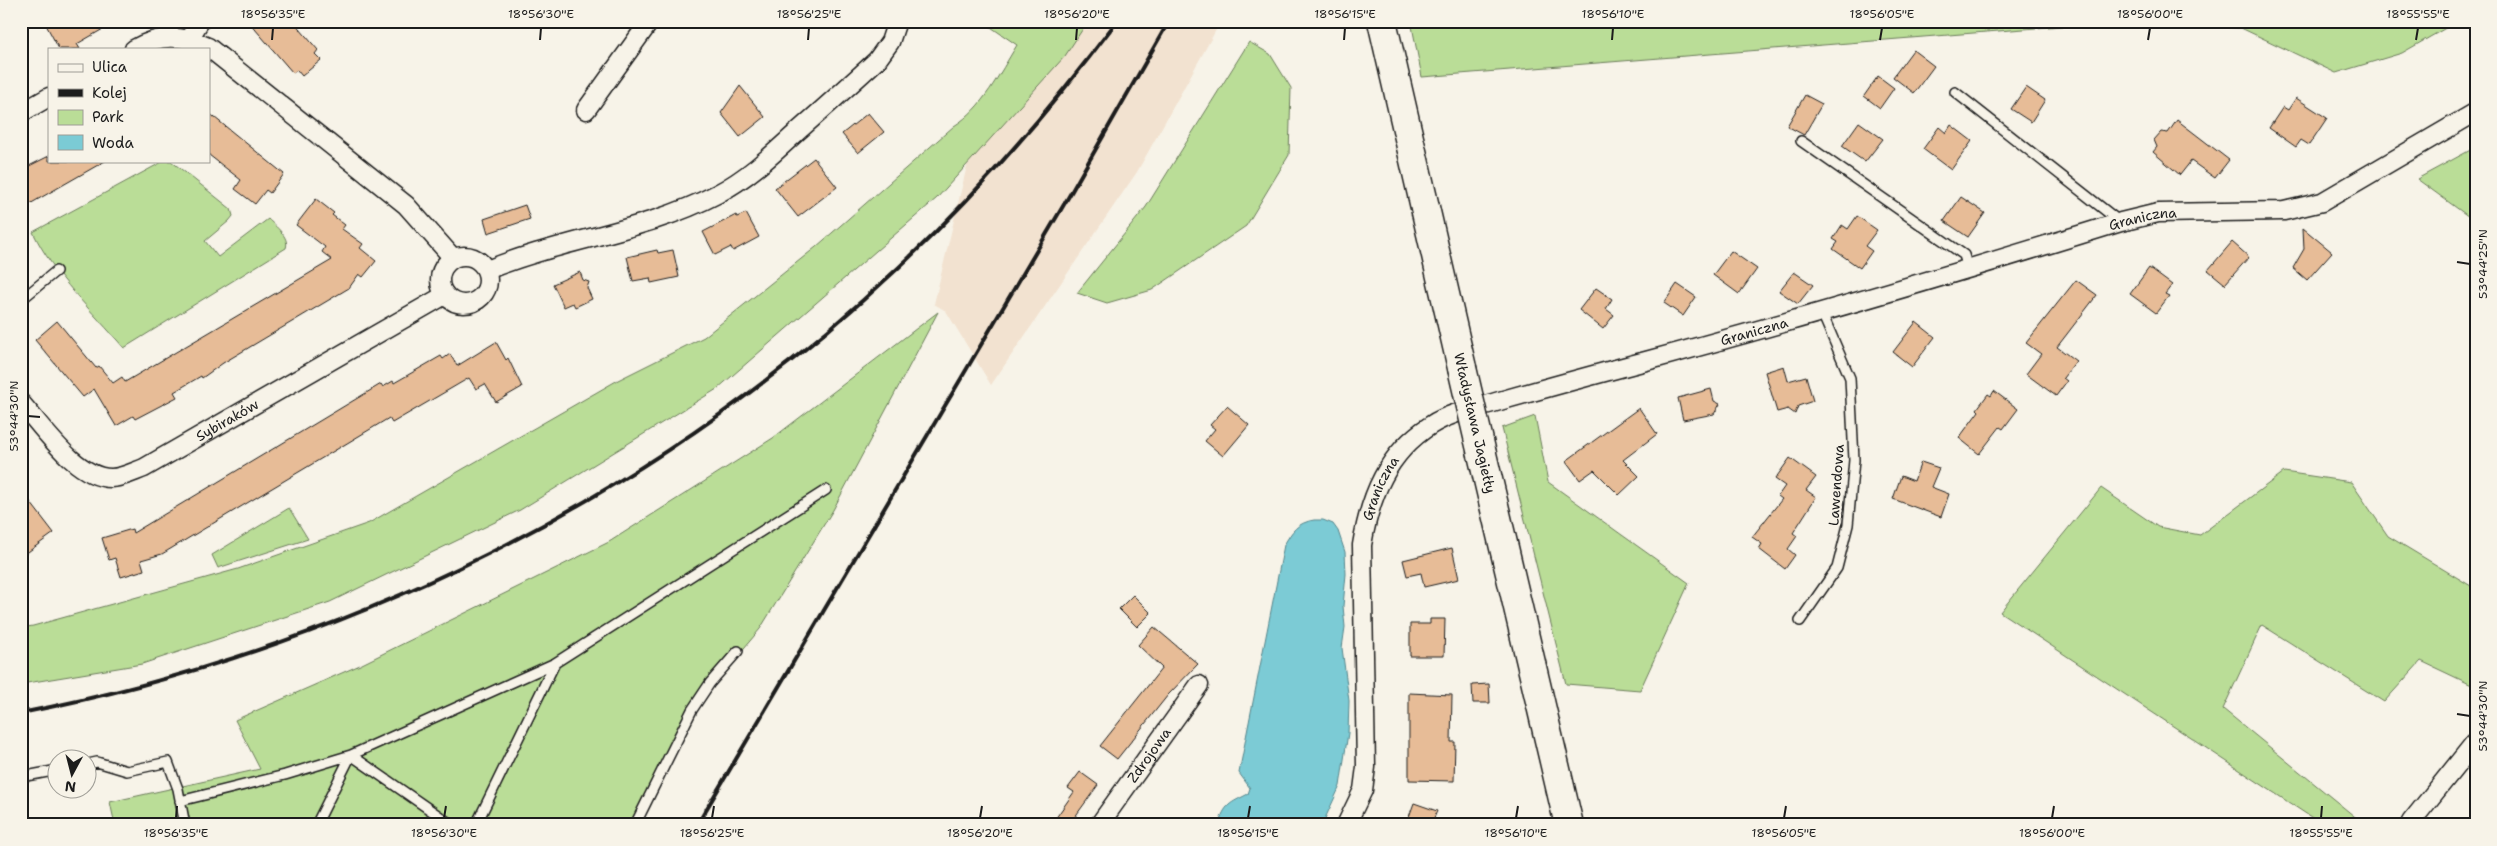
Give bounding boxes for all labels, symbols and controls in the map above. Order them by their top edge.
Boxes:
text: 18°56'35"E [241,6,305,22]
text: 18°56'30"E [508,6,574,22]
text: 18°56'25"E [777,6,841,22]
text: 18°56'20"E [1044,6,1110,22]
text: 18°56'15"E [1314,6,1376,22]
text: 18°56'10"E [1582,6,1644,22]
text: 18°56'05"E [1850,6,1914,22]
text: 18°56'00"E [2117,6,2183,22]
text: 18°55'55"E [2386,6,2450,22]
legend [48,48,210,162]
text: Ulica [92,57,128,77]
text: Kolej [92,83,127,103]
text: Park [92,107,124,127]
text: Woda [92,133,134,153]
street label: Graniczna [2106,204,2177,234]
text: 53°44'25"N [2475,229,2491,299]
street label: Graniczna [1718,313,1790,349]
street label: Władysława Jagiełły [1450,351,1500,495]
text: 53°44'30"N [6,381,22,452]
street label: Sybiraków [193,395,262,445]
street label: Lawendowa [1824,443,1848,526]
street label: Graniczna [1358,452,1403,523]
text: 53°44'30"N [2475,681,2491,752]
street label: Zdrojowa [1123,724,1175,786]
north arrow [48,748,98,798]
text: N [64,777,77,797]
text: 18°56'35"E [144,825,208,841]
text: 18°56'30"E [411,825,477,841]
text: 18°56'25"E [680,825,744,841]
text: 18°56'20"E [947,825,1013,841]
text: 18°56'15"E [1217,825,1279,841]
text: 18°56'10"E [1485,825,1547,841]
text: 18°56'05"E [1752,825,1816,841]
text: 18°56'00"E [2019,825,2085,841]
text: 18°55'55"E [2289,825,2353,841]

